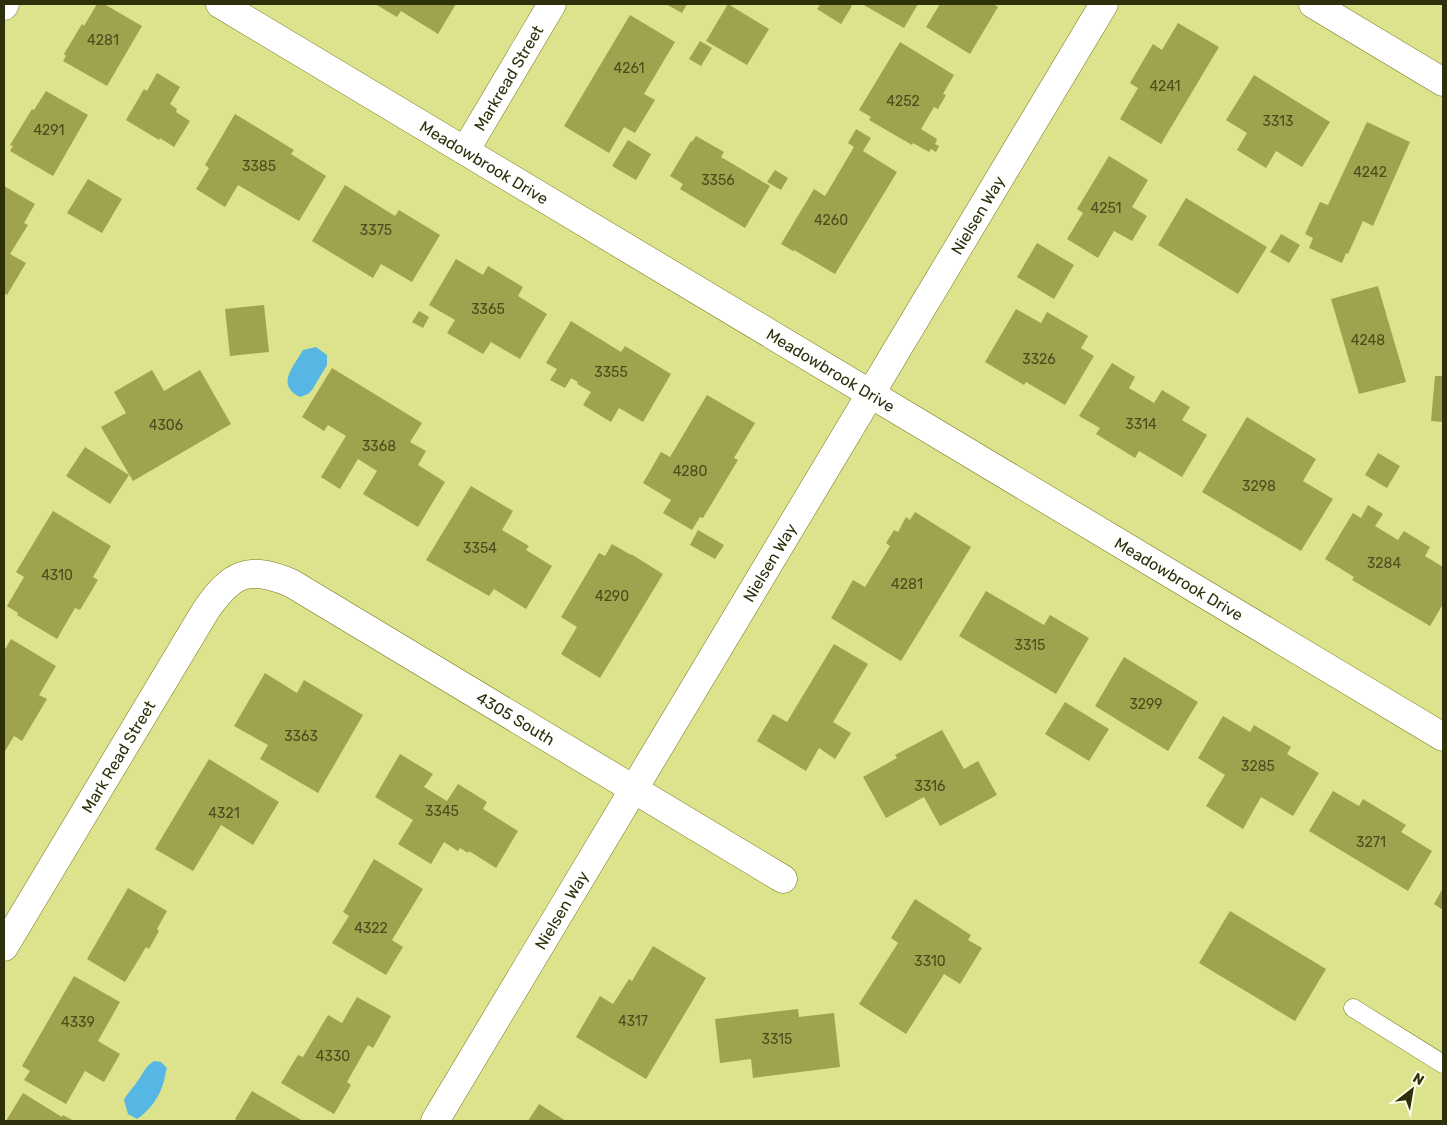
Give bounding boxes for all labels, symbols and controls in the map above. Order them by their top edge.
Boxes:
street label: Markread Street [470,22,547,134]
house number: 4281 [87,32,119,49]
house number: 4261 [613,60,645,77]
house number: 4241 [1149,78,1181,95]
house number: 4252 [886,93,920,110]
house number: 3313 [1263,113,1293,130]
street label: Meadowbrook Drive [416,117,552,209]
house number: 4291 [33,122,65,139]
house number: 3385 [242,158,276,175]
house number: 4242 [1353,164,1387,181]
house number: 3356 [701,172,735,189]
street label: Nielsen Way [947,172,1009,258]
house number: 4251 [1090,200,1122,217]
house number: 4260 [814,212,848,229]
house number: 3375 [360,222,392,239]
house number: 3365 [471,301,505,318]
street label: Meadowbrook Drive [763,325,898,416]
house number: 4248 [1351,332,1385,349]
house number: 3326 [1022,351,1056,368]
house number: 3355 [594,364,628,381]
house number: 3314 [1125,416,1157,433]
house number: 4306 [149,417,183,434]
house number: 3368 [362,438,396,455]
house number: 4280 [673,463,707,480]
house number: 3298 [1242,478,1276,495]
street label: Nielsen Way [739,520,801,606]
street label: Meadowbrook Drive [1111,533,1246,625]
house number: 3354 [463,540,497,557]
house number: 3284 [1367,555,1401,572]
house number: 4310 [41,567,73,584]
house number: 4281 [891,576,923,593]
house number: 4290 [595,588,629,605]
house number: 3315 [1015,637,1045,654]
street label: 4305 South [473,688,558,749]
house number: 3299 [1129,696,1163,713]
street label: Mark Read Street [78,697,160,816]
house number: 3363 [284,728,318,745]
house number: 3285 [1241,758,1275,775]
house number: 3316 [914,778,946,795]
house number: 3345 [425,803,459,820]
house number: 4321 [208,805,240,822]
house number: 3271 [1356,834,1386,851]
street label: Nielsen Way [531,867,593,953]
house number: 4322 [354,920,388,937]
house number: 3310 [914,953,946,970]
house number: 4317 [618,1013,648,1030]
house number: 4339 [61,1014,95,1031]
house number: 3315 [762,1031,792,1048]
house number: 4330 [316,1048,350,1065]
north arrow [1387,1065,1437,1115]
text: N [1410,1069,1427,1089]

